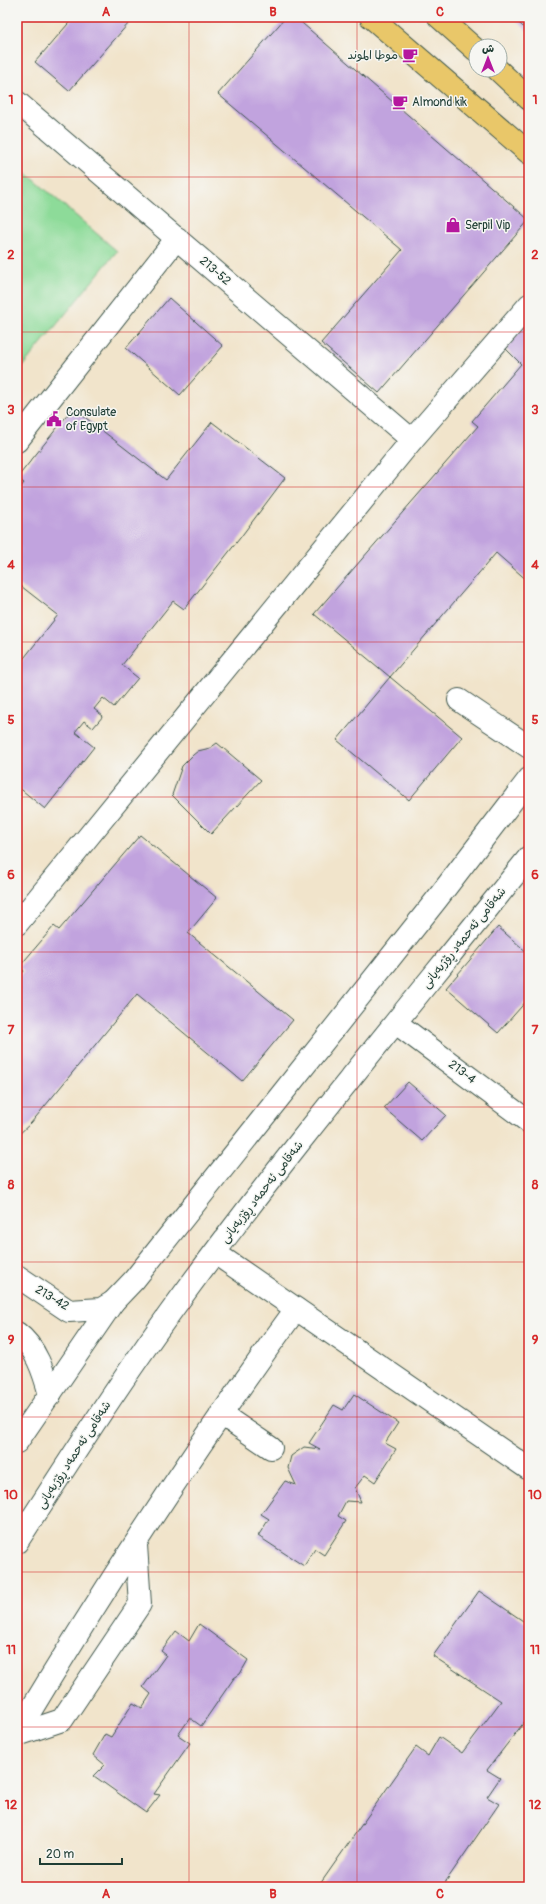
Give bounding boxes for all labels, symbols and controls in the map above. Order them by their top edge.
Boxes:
text: A [102,4,111,20]
text: B [269,4,277,20]
text: C [436,4,444,20]
north arrow [468,38,508,78]
text: ش [482,42,494,55]
cafe icon: موطا الموند [401,46,419,64]
place label: موطا الموند [347,48,398,63]
text: 1 [8,92,14,108]
text: 1 [532,92,538,108]
cafe icon: Almond kik [391,93,409,111]
place label: Almond kik [412,95,467,110]
shop icon: Serpil Vip [444,216,462,234]
place label: Serpil Vip [465,218,511,233]
text: 2 [7,247,15,263]
text: 2 [531,247,539,263]
street label: 213-52 [196,253,234,289]
text: 3 [7,402,15,418]
text: 3 [531,402,539,418]
place label: Consulate of Egypt [66,405,116,434]
public building icon: Consulate of Egypt [45,410,63,428]
text: 4 [7,557,15,573]
text: 4 [531,557,539,573]
text: 5 [7,712,15,728]
text: 5 [531,712,539,728]
text: 6 [7,867,15,883]
text: 6 [531,867,539,883]
street label: شەقامی ئەحمەد ڕۆژبەیانی [419,884,511,993]
text: 7 [8,1022,15,1038]
text: 7 [532,1022,539,1038]
street label: 213-4 [445,1057,479,1087]
street label: شەقامی ئەحمەد ڕۆژبەیانی [217,1138,308,1247]
text: 8 [8,1177,15,1193]
text: 8 [532,1177,539,1193]
street label: 213-42 [32,1282,72,1314]
text: 9 [8,1332,15,1348]
text: 9 [532,1332,539,1348]
street label: شەقامی ئەحمەد ڕۆژبەیانی [34,1398,116,1513]
text: 10 [4,1487,18,1503]
text: 10 [528,1487,542,1503]
text: 11 [6,1642,16,1658]
text: 11 [530,1642,540,1658]
text: 12 [5,1797,17,1813]
text: 12 [529,1797,541,1813]
scale bar [40,1840,122,1866]
text: 20 m [46,1847,75,1862]
text: A [102,1886,111,1902]
text: B [269,1886,277,1902]
text: C [436,1886,444,1902]

